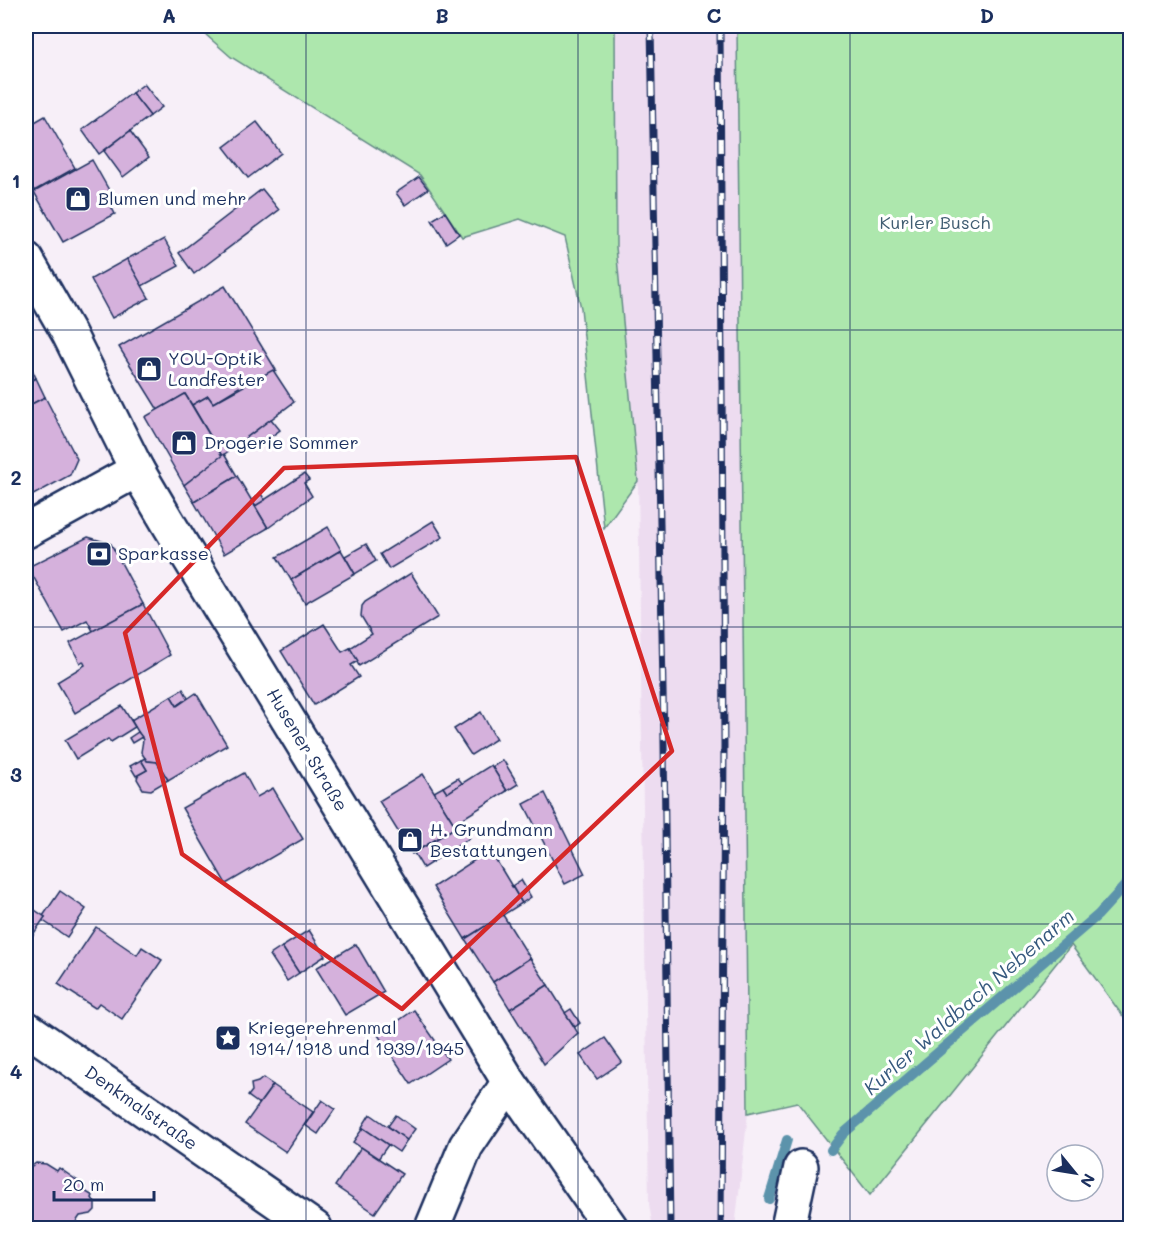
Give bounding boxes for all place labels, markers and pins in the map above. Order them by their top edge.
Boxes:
shop icon: Blumen und mehr [63,184,93,214]
place label: Blumen und mehr [98,186,246,210]
place label: YOU-Optik Landfester [168,346,265,391]
shop icon: YOU-Optik Landfester [134,354,164,384]
shop icon: Drogerie Sommer [169,428,199,458]
place label: Drogerie Sommer [204,430,359,454]
bank icon: Sparkasse [84,539,114,569]
place label: Sparkasse [118,541,209,565]
place label: H. Grundmann Bestattungen [430,817,553,862]
shop icon: H. Grundmann Bestattungen [395,825,425,855]
place label: Kriegerehrenmal 1914/1918 und 1939/1945 [248,1015,464,1060]
place icon: Kriegerehrenmal 1914/1918 und 1939/1945 [213,1023,243,1053]

